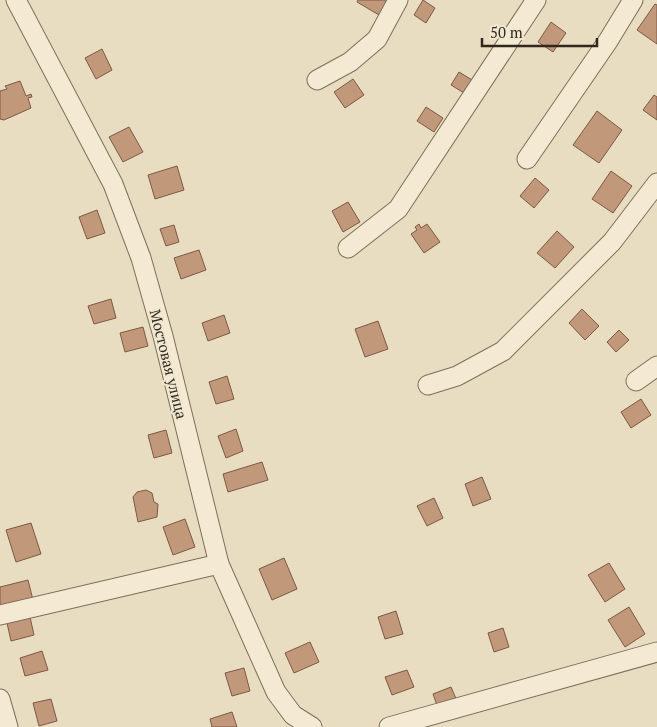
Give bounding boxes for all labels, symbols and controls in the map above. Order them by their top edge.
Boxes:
scale bar [482,15,597,47]
text: 50 m [490,22,523,42]
street label: Мостовая улица [146,307,192,421]

